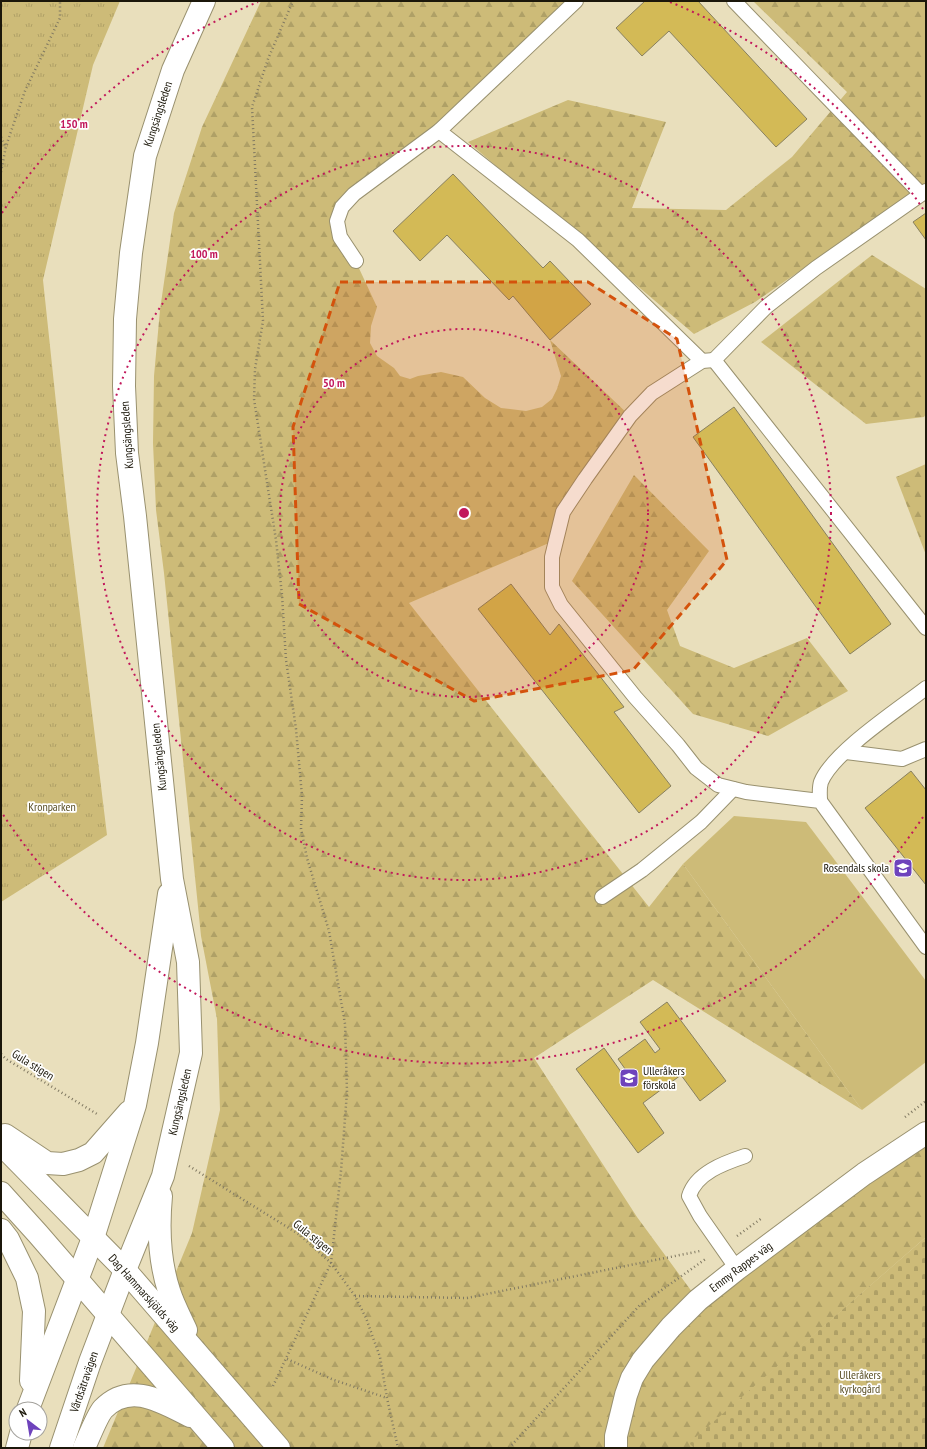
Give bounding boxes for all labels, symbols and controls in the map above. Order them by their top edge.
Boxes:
street label: Kungsängsleden [140,79,175,148]
text: 150 m [60,116,88,131]
text: 100 m [190,246,218,261]
text: 50 m [323,375,345,390]
street label: Kungsängsleden [117,401,136,469]
centre of rings [457,506,471,520]
street label: Kungsängsleden [147,723,170,792]
park label: Kronparken [28,799,76,814]
school or university icon: Rosendals skola [892,857,914,879]
place label: Rosendals skola [823,860,889,875]
street label: Gula stigen [10,1046,57,1083]
place label: Ulleråkers förskola [643,1063,685,1092]
street label: Kungsängsleden [165,1067,194,1137]
school or university icon: Ulleråkers förskola [618,1067,640,1089]
street label: Gula stigen [290,1216,336,1257]
street label: Emmy Rappes väg [706,1238,775,1295]
street label: Dag Hammarskjölds väg [106,1251,183,1335]
street label: Vårdsätravägen [66,1349,101,1415]
park label: Ulleråkers kyrkogård [839,1367,881,1396]
north arrow [8,1401,48,1441]
text: N [17,1405,29,1420]

